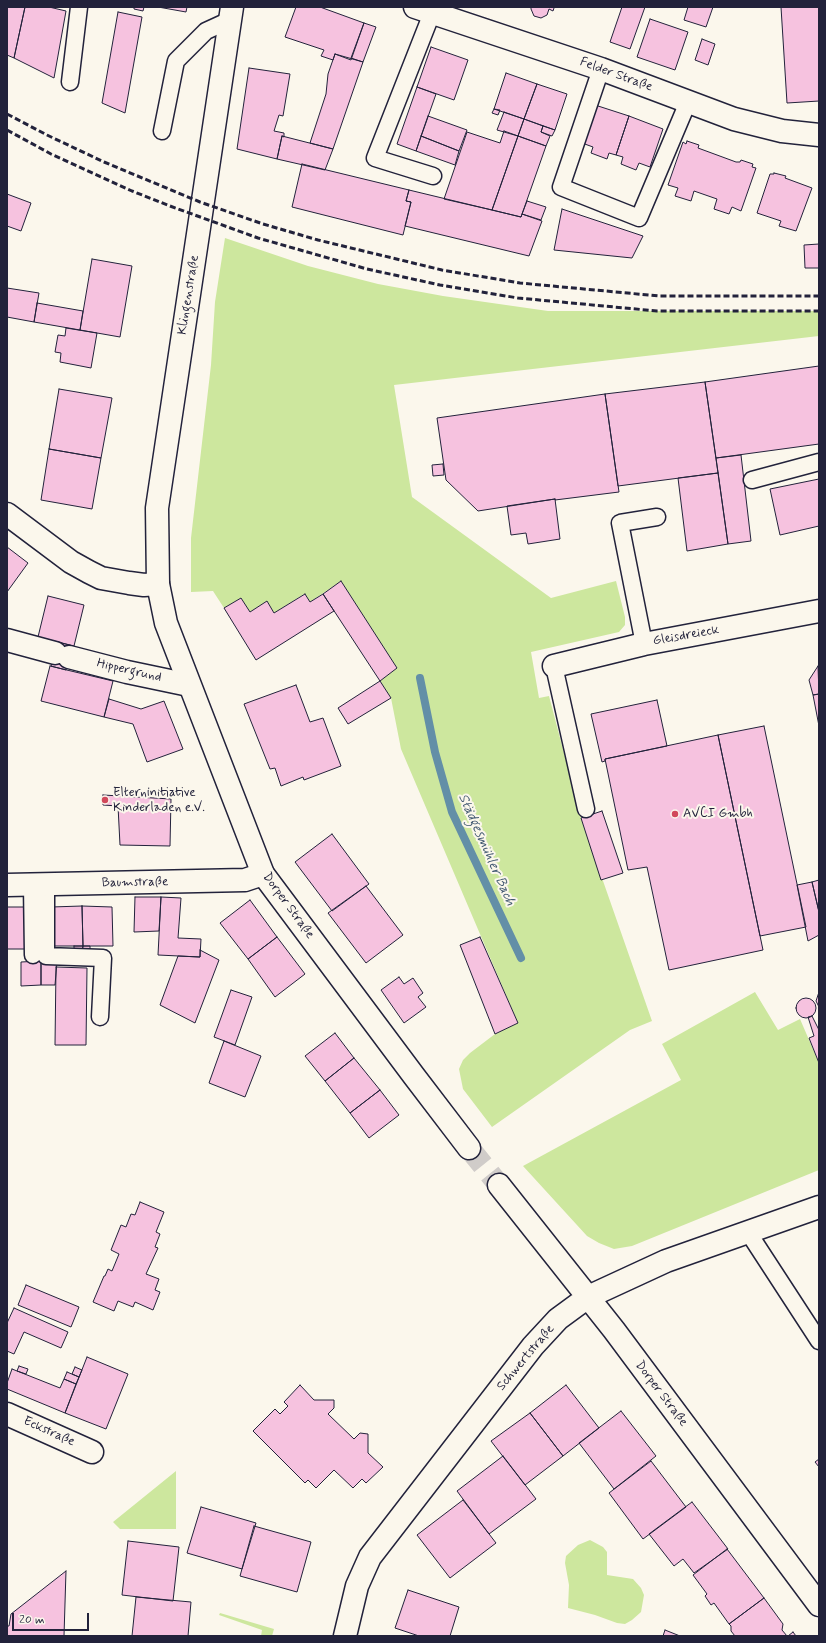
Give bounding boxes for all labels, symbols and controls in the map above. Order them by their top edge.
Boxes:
street label: Felder Straße [577,55,655,95]
street label: Klingenstraße [175,254,203,336]
street label: Gleisdreieck [652,623,720,649]
street label: Hippergrund [95,656,163,686]
place label: Elterninitiative Kinderladen e.V. [113,785,205,816]
water label: Städgesmühler Bach [454,791,518,909]
marker: Elterninitiative Kinderladen e.V. [100,795,110,805]
place label: AVCI Gmbh [683,806,753,822]
marker: AVCI Gmbh [670,809,680,819]
street label: Dorper Straße [259,870,317,942]
street label: Baumstraße [102,875,168,891]
street label: Schwertstraße [494,1322,558,1394]
street label: Dorper Straße [631,1358,691,1430]
street label: Eckstraße [21,1414,77,1450]
scale bar [14,1605,91,1631]
text: 20 m [19,1612,45,1628]

